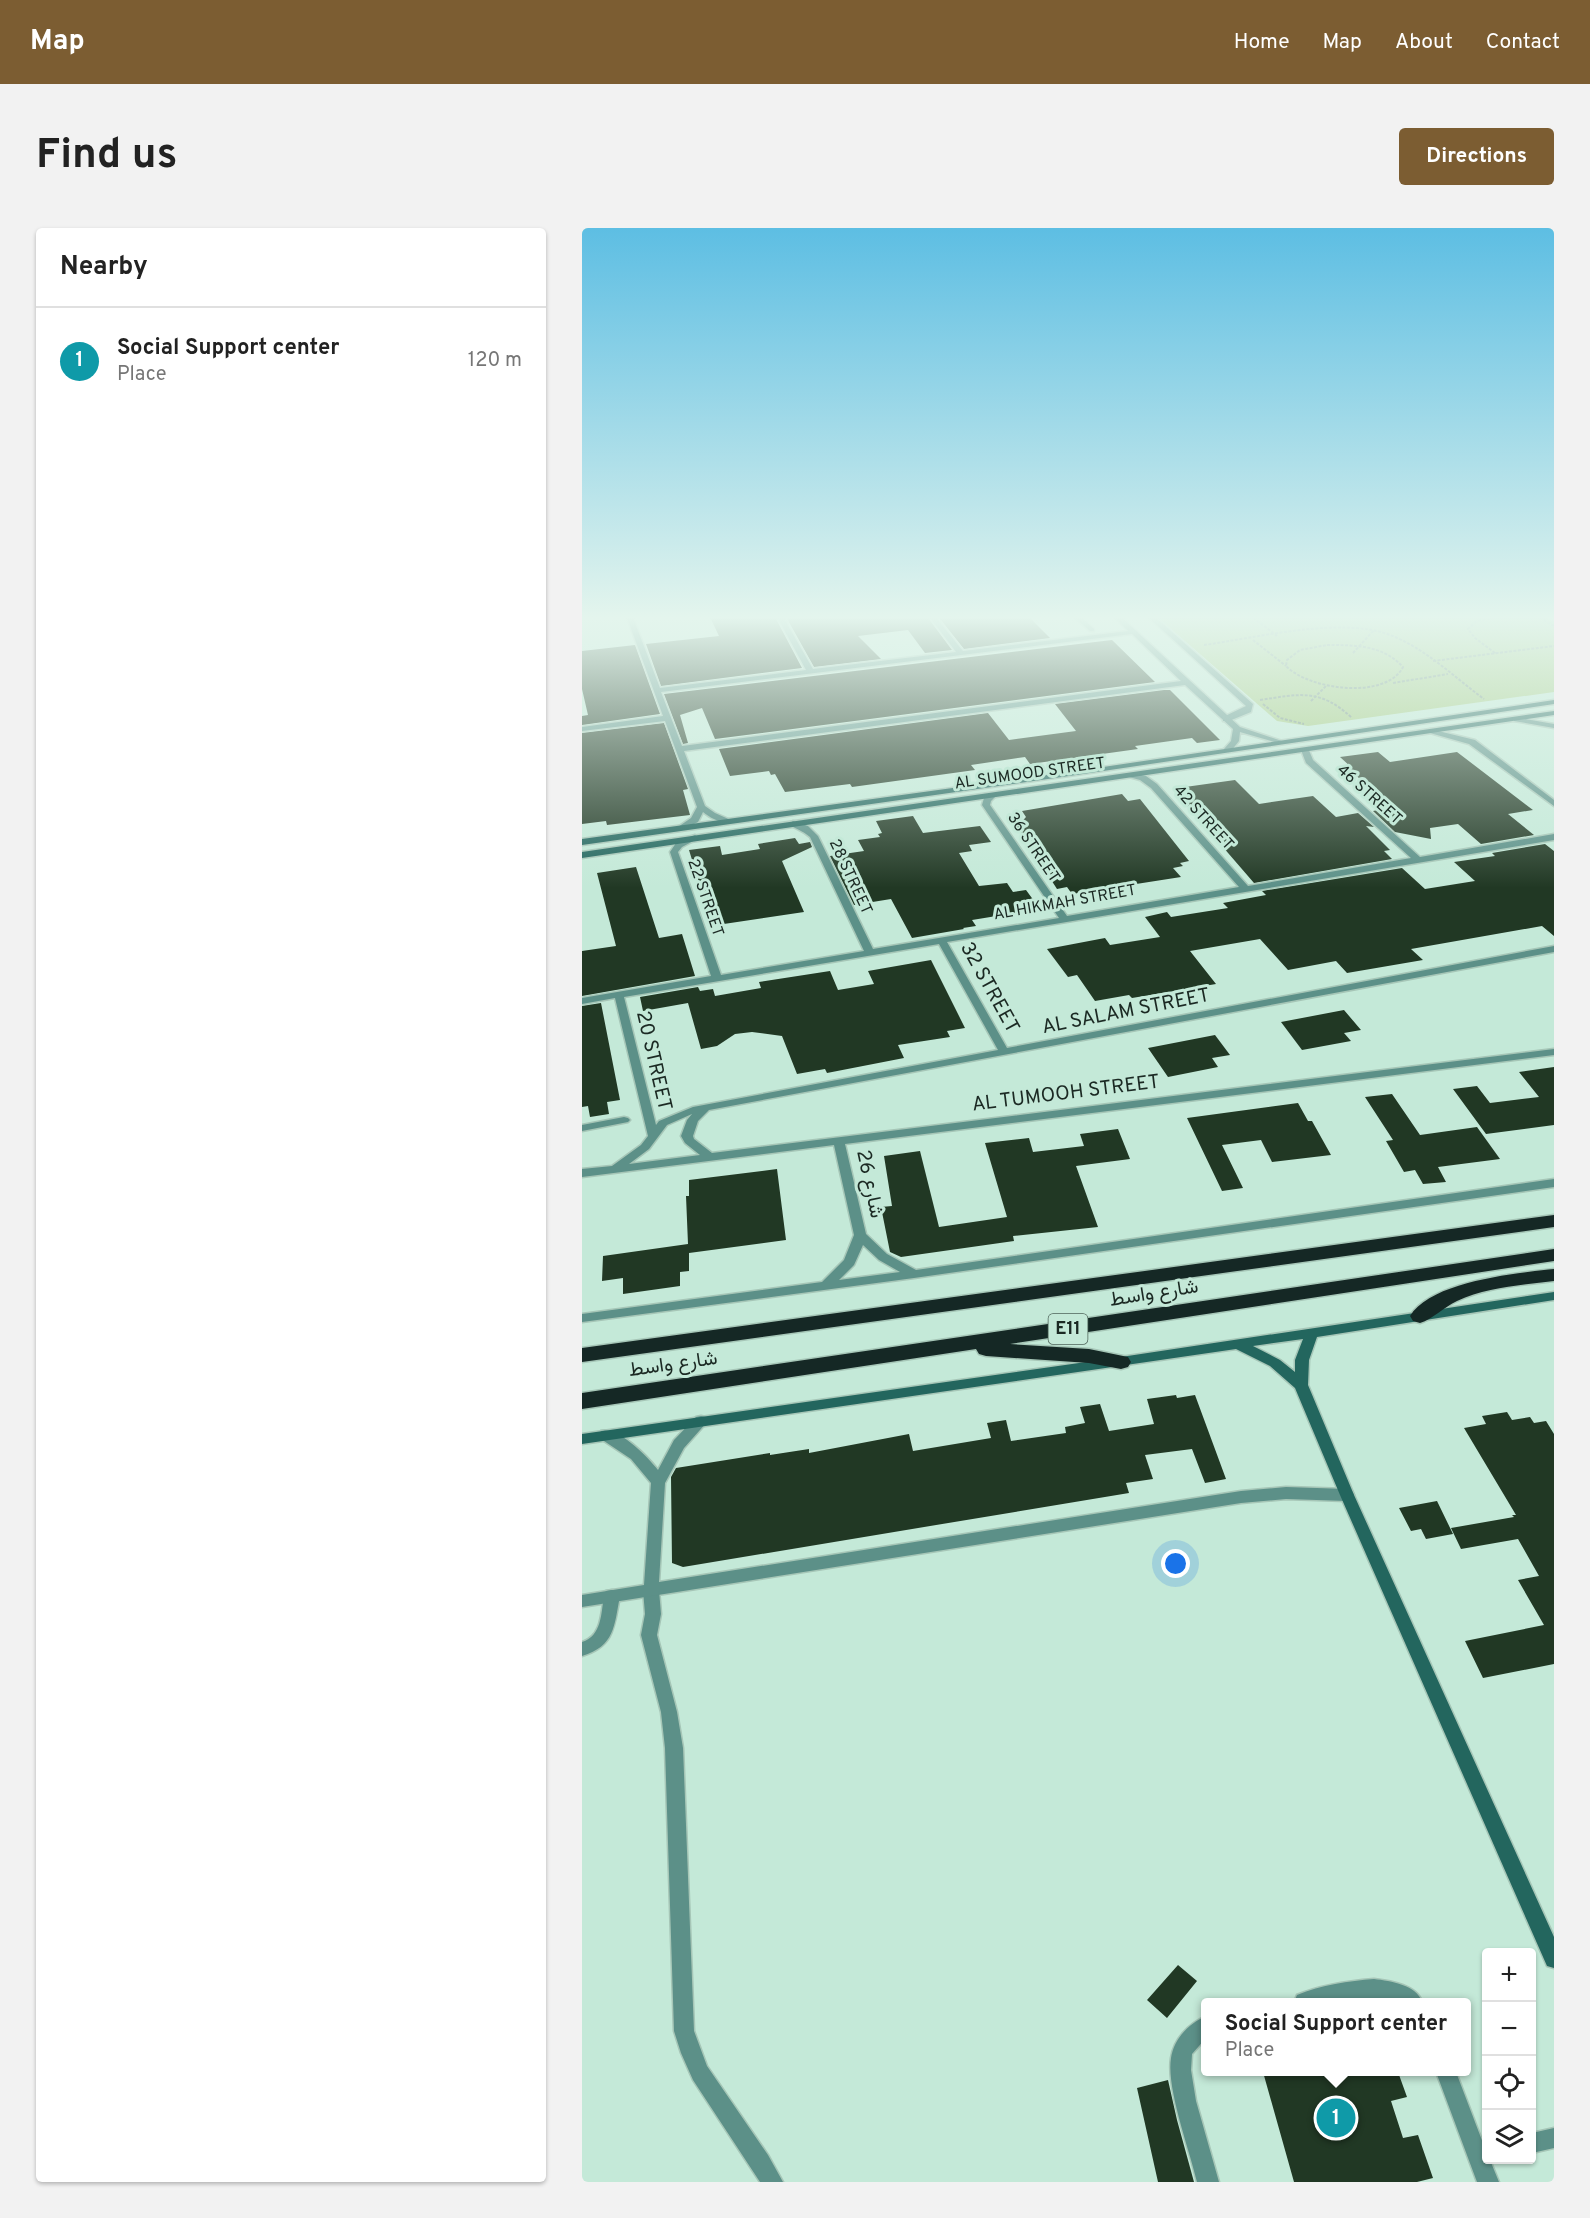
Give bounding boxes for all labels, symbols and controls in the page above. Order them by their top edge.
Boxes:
text: Map [30,24,85,60]
text: Home [1234,29,1290,56]
text: Map [1323,29,1362,56]
text: About [1395,29,1453,56]
text: Contact [1486,29,1560,56]
button: Directions [1399,128,1554,185]
text: Find us [36,130,177,183]
text: Nearby [60,251,148,284]
text: Social Support center [117,335,339,362]
text: 1 [76,348,84,374]
text: 120 m [468,348,522,374]
text: Place [117,362,167,388]
street label: AL SUMOOD STREET [953,754,1107,794]
street label: 46 STREET [1332,761,1406,829]
street label: 42 STREET [1168,781,1238,855]
street label: 36 STREET [1002,809,1064,887]
street label: 28 STREET [824,836,876,918]
street label: 22 STREET [682,856,728,940]
street label: AL HIKMAH STREET [992,881,1138,925]
street label: 32 STREET [953,938,1025,1038]
street label: AL SALAM STREET [1040,983,1212,1041]
street label: 20 STREET [629,1009,677,1113]
street label: AL TUMOOH STREET [971,1070,1161,1118]
street label: شارع 26 [849,1147,889,1221]
street label: شارع واسط [1108,1274,1200,1314]
road number: E11 [1048,1314,1088,1344]
street label: شارع واسط [627,1346,719,1384]
your location [1161,1549,1190,1578]
map controls [1482,1948,1536,2164]
button: + [1482,1948,1536,2002]
popup [1201,1998,1471,2076]
button: − [1482,2002,1536,2056]
text: Social Support center [1225,2011,1447,2038]
text: Place [1225,2038,1274,2064]
button: locate [1482,2056,1536,2110]
pin: 1 [1316,2096,1356,2140]
button: layers [1482,2110,1536,2164]

